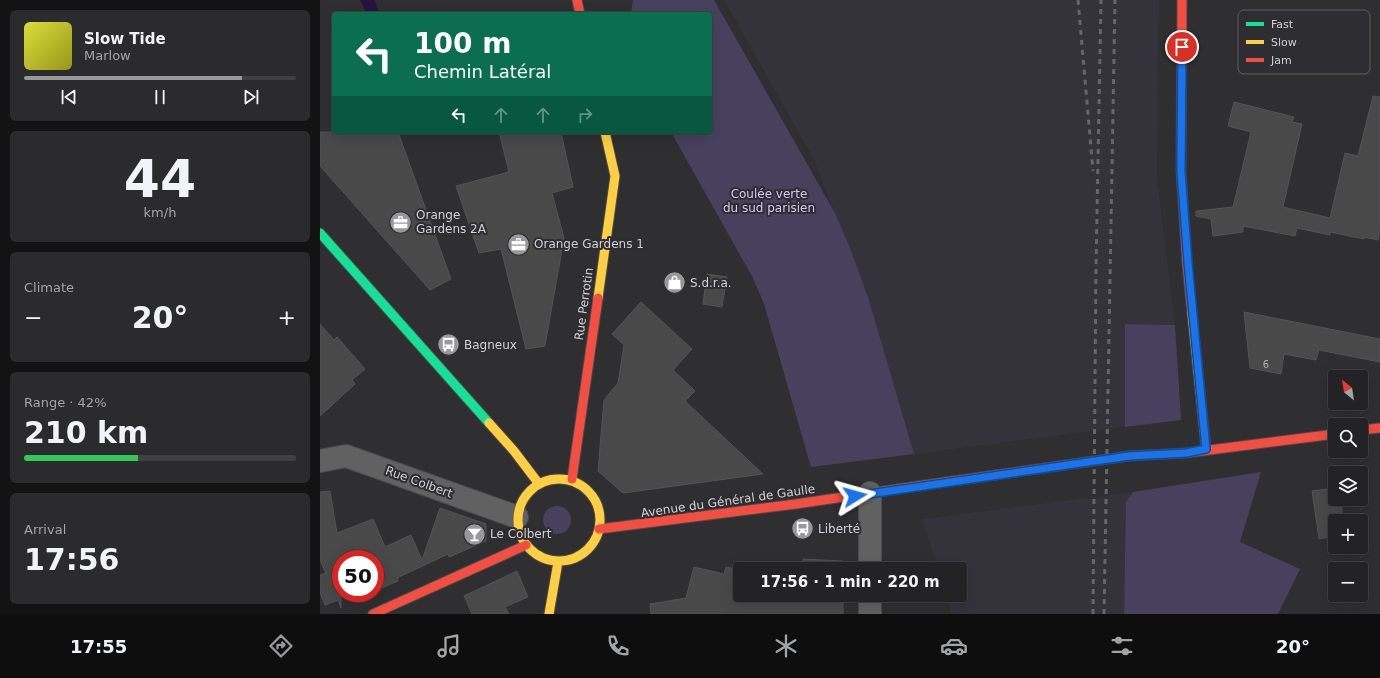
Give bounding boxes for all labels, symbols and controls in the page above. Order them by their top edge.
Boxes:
legend [1238,10,1370,74]
text: Fast [1271,18,1294,31]
text: 100 m [414,27,511,60]
icon: left [348,28,400,80]
text: Slow Tide [84,30,166,48]
pin [1165,30,1199,64]
icon: arrive [1171,36,1193,58]
text: Slow [1271,36,1297,49]
text: Marlow [84,48,131,63]
text: Jam [1270,54,1292,67]
text: Chemin Latéral [414,61,551,82]
icon: previous [58,86,80,108]
icon: pause [149,86,171,108]
icon: next [240,86,262,108]
icon: left [448,104,470,126]
icon: ahead [490,104,512,126]
icon: ahead [532,104,554,126]
icon: right [574,104,596,126]
text: 44 [124,149,196,209]
park label: Coulée verte du sud parisien [723,187,815,215]
text: km/h [144,205,176,220]
place label: Orange Gardens 2A [416,208,487,236]
office icon: Orange Gardens 2A [387,209,413,235]
office icon: Orange Gardens 1 [506,231,532,257]
place label: Orange Gardens 1 [534,237,644,251]
street label: Rue Perrotin [572,267,596,341]
shop icon: S.d.r.a. [662,270,688,296]
place label: S.d.r.a. [690,276,732,290]
text: Climate [24,280,74,295]
text: 20° [132,300,188,335]
text: − [24,305,42,330]
text: + [278,305,296,330]
bus stop icon: Bagneux [435,332,461,358]
place label: Bagneux [464,338,517,352]
house number: 6 [1263,359,1269,370]
north arrow [1328,370,1368,410]
map controls [1328,370,1368,602]
text: Range · 42% [24,395,107,410]
text: 210 km [24,415,148,450]
button: search [1328,418,1368,458]
street label: Rue Colbert [384,463,455,501]
button: layers [1328,466,1368,506]
position arrow [834,475,876,517]
street label: Avenue du Général de Gaulle [640,482,816,520]
button: + [1328,514,1368,554]
bus stop icon: Liberté [789,516,815,542]
bar icon: Le Colbert [462,521,488,547]
text: Arrival [24,522,66,537]
place label: Liberté [818,522,860,536]
place label: Le Colbert [490,527,552,541]
text: 17:56 [24,542,120,577]
speed limit sign: 50 [332,550,384,602]
button: − [1328,562,1368,602]
text: 17:56 · 1 min · 220 m [760,573,940,591]
icon: directions [267,632,295,660]
icon: music [435,632,463,660]
icon: phone [604,632,632,660]
icon: climate [772,632,800,660]
icon: car [940,632,968,660]
icon: filters [1108,632,1136,660]
text: 17:55 [70,636,127,657]
text: 20° [1276,636,1310,657]

